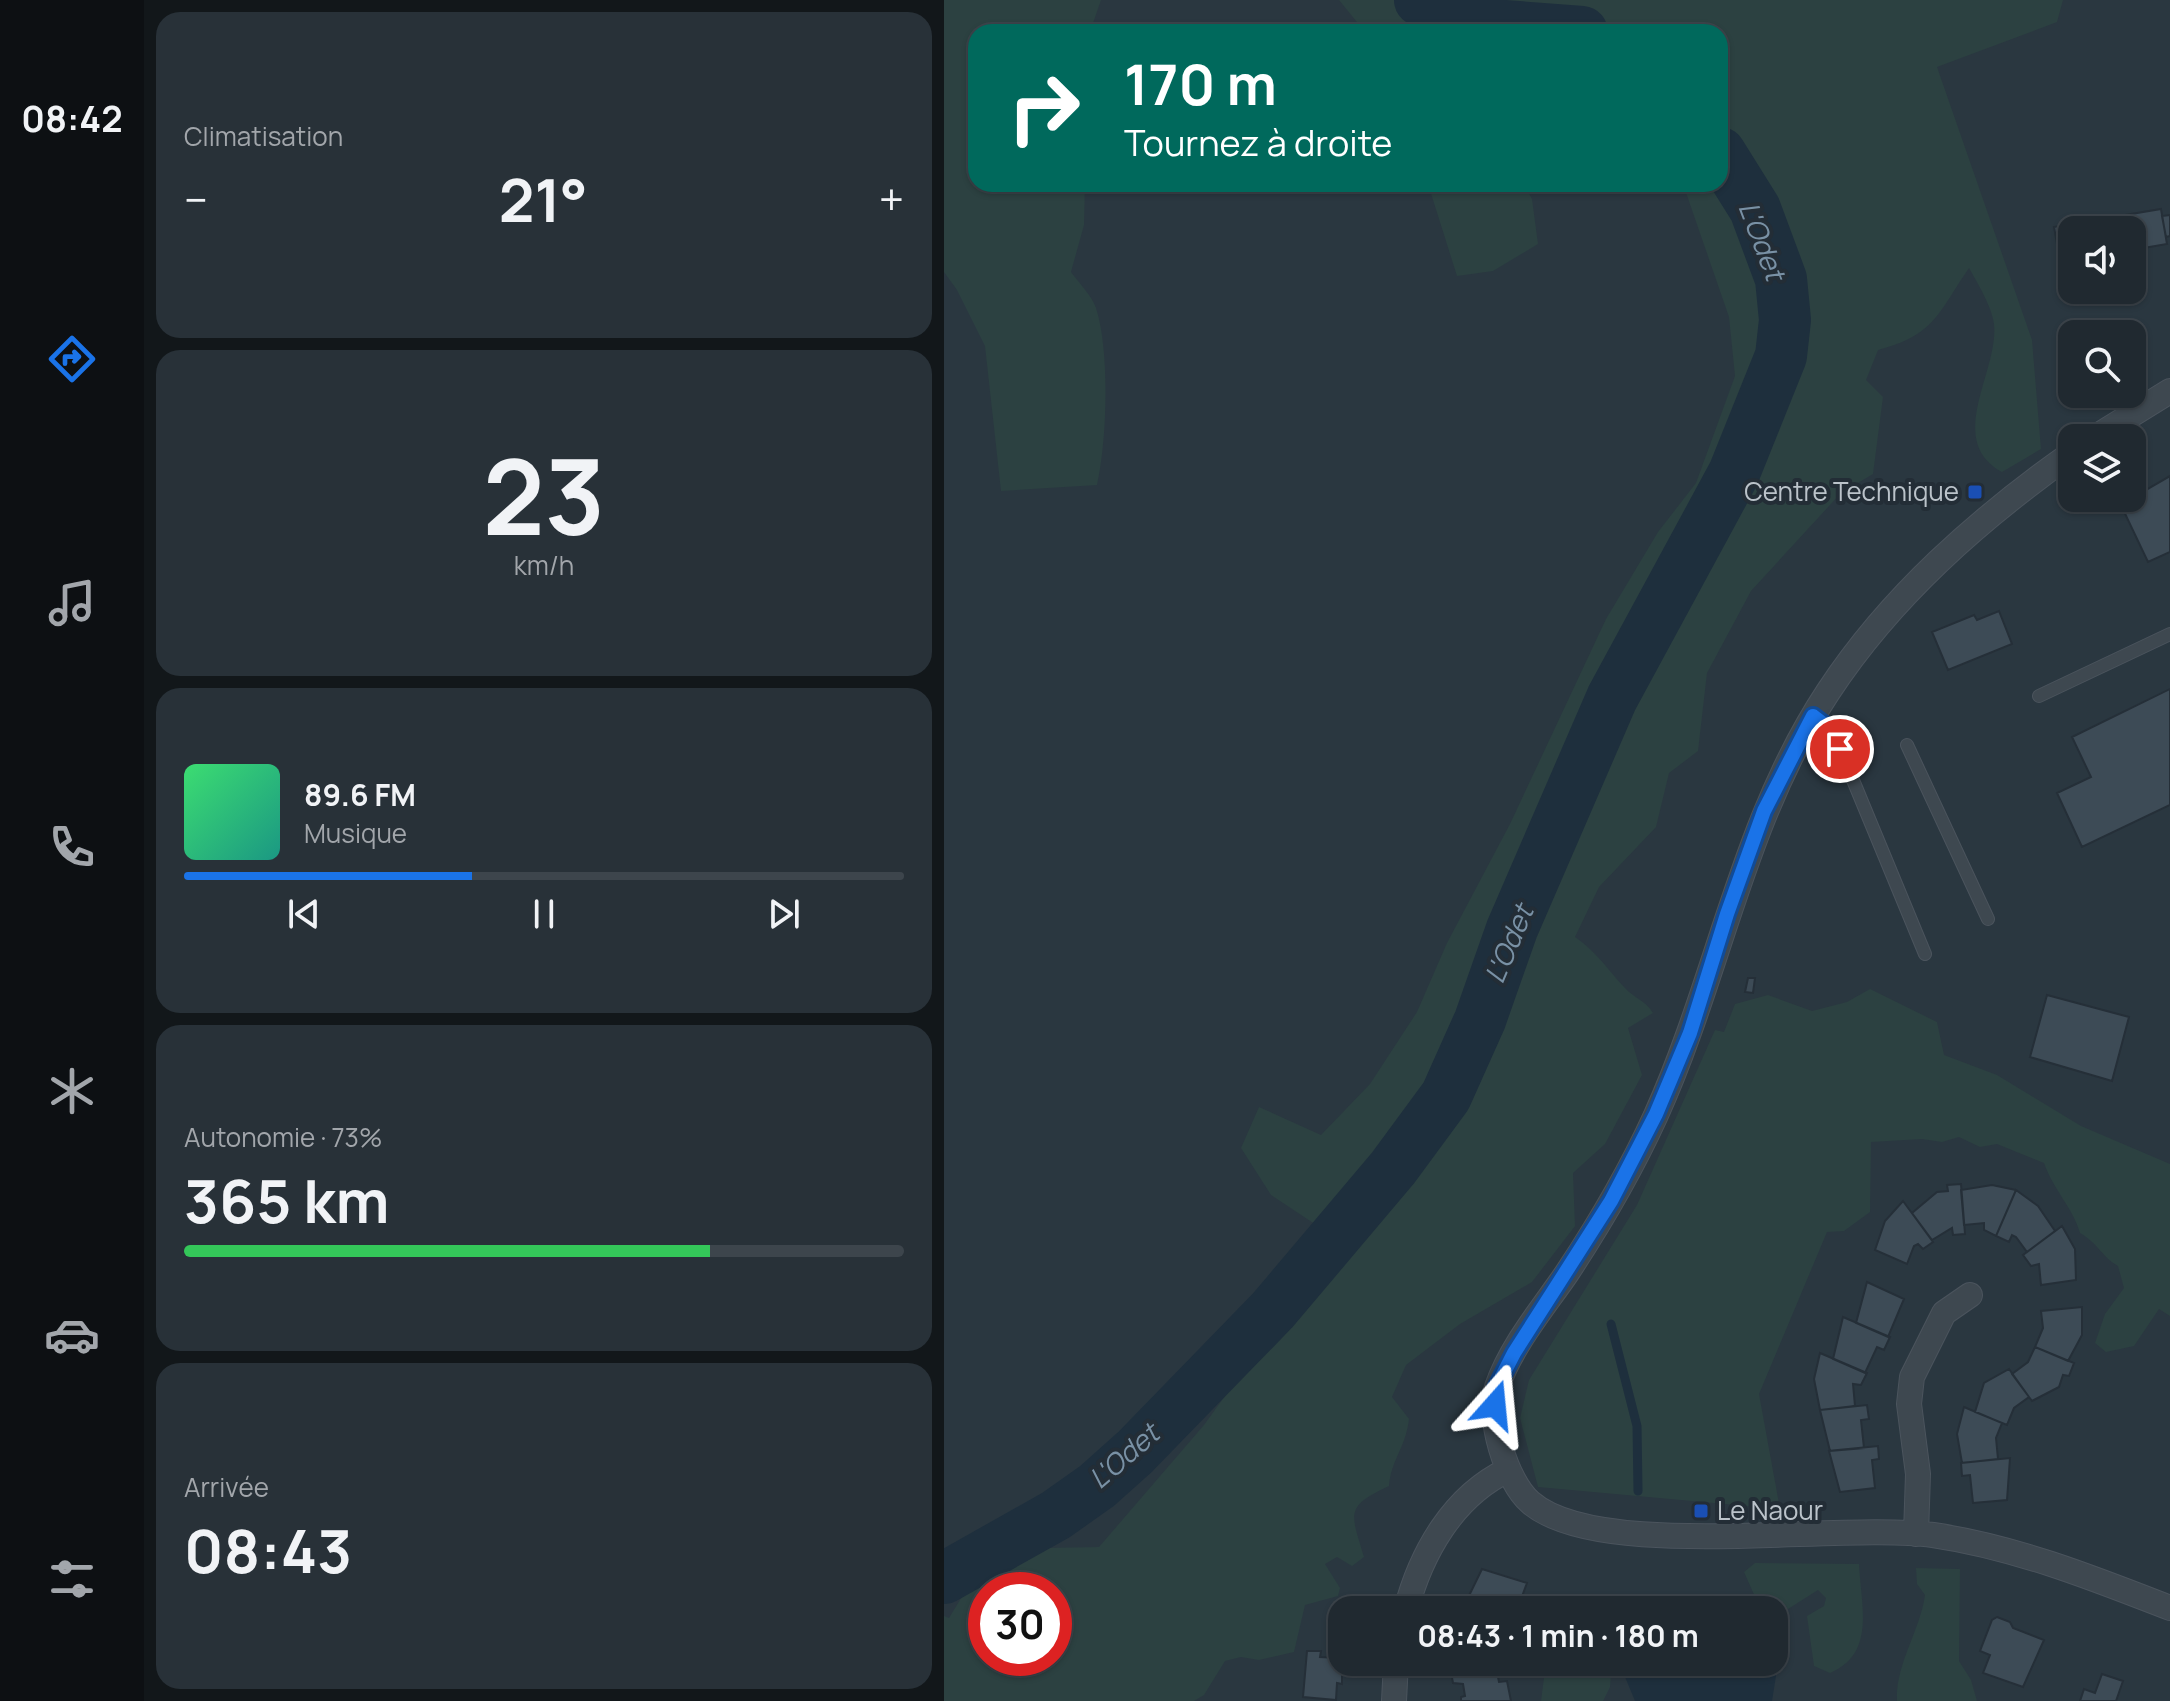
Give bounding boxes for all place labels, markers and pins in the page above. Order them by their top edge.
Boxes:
place label: Centre Technique [1744,473,1959,509]
marker: Centre Technique [1966,483,1984,501]
pin [1806,715,1874,783]
place label: Le Naour [1717,1492,1823,1528]
marker: Le Naour [1692,1502,1710,1520]

